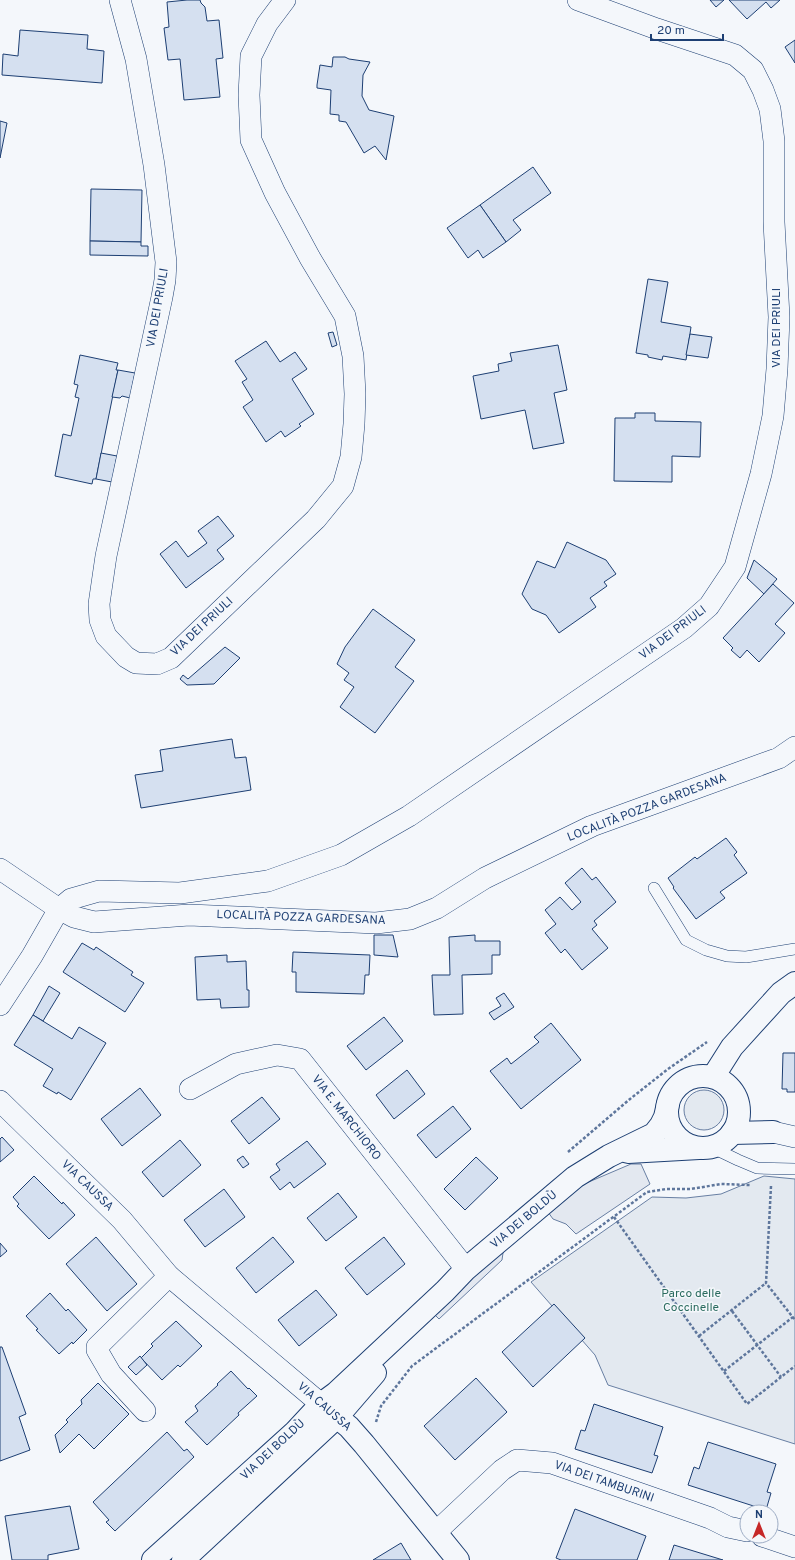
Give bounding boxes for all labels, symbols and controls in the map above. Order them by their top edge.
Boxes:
scale bar [651,16,723,42]
text: 20 m [657,23,685,39]
street label: VIA DEI PRIULI [143,267,173,349]
street label: VIA DEI PRIULI [769,288,785,368]
street label: VIA DEI PRIULI [167,594,237,660]
street label: VIA DEI PRIULI [636,602,710,664]
street label: LOCALITÀ POZZA GARDESANA [565,770,729,846]
street label: LOCALITÀ POZZA GARDESANA [216,907,386,929]
street label: VIA E. MARCHIORO [308,1072,384,1164]
street label: VIA CAUSSA [57,1157,117,1215]
street label: VIA DEI BOLDÙ [487,1187,561,1253]
park label: Parco delle Coccinelle [661,1286,721,1316]
street label: VIA CAUSSA [293,1379,355,1435]
street label: VIA DEI BOLDÙ [237,1416,309,1484]
street label: VIA DEI TAMBURINI [552,1457,656,1507]
north arrow [739,1504,779,1544]
text: N [755,1508,763,1522]

